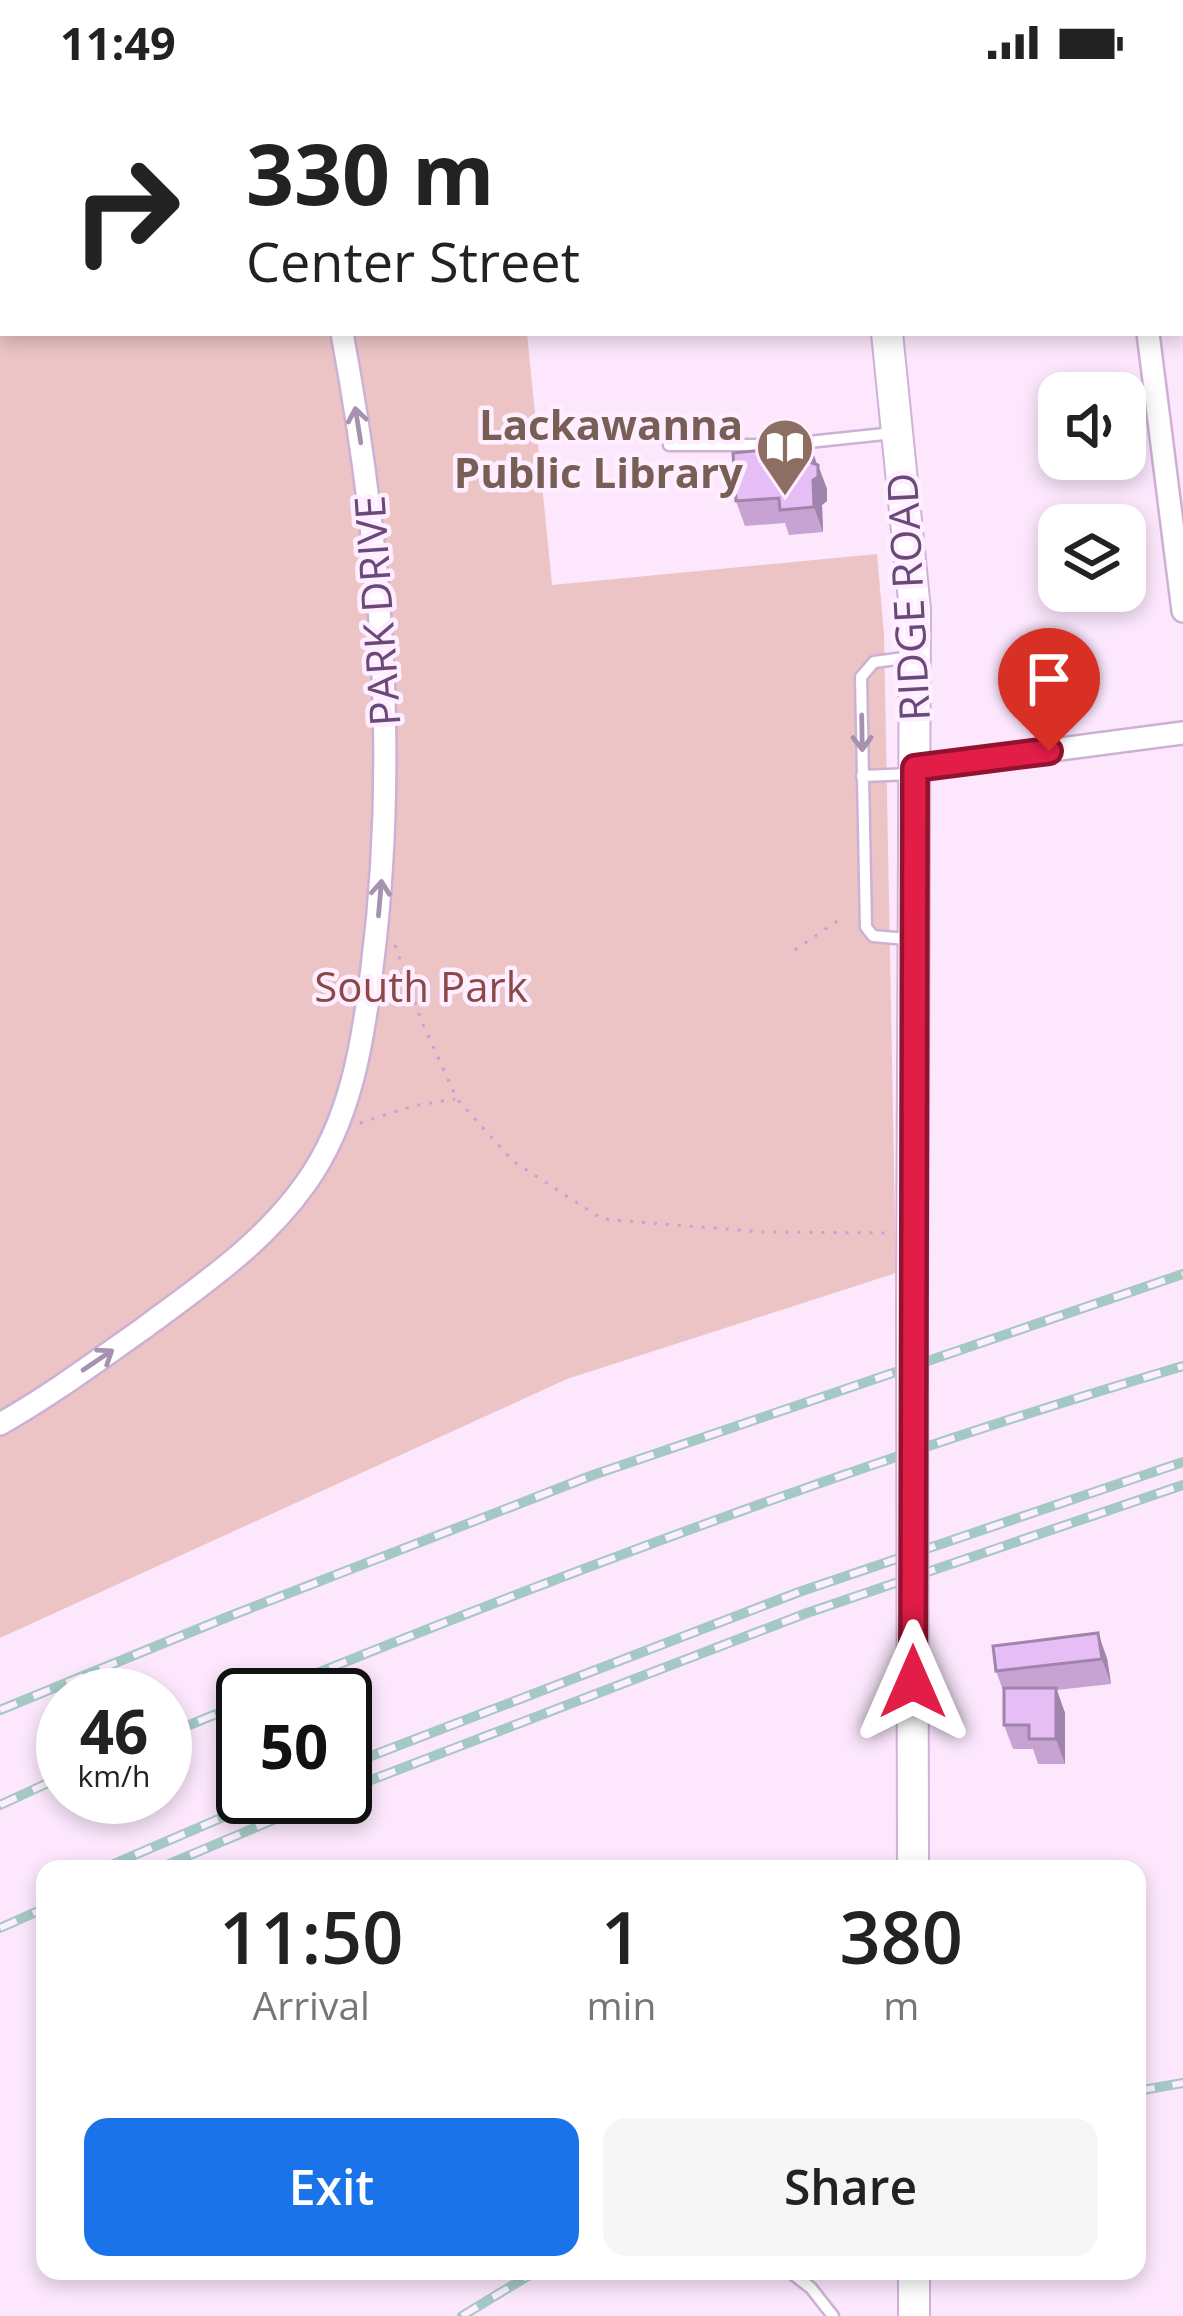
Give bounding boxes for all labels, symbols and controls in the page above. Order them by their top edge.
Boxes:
text: 11:49 [60,12,176,73]
text: 330 m [246,115,494,230]
icon: right [48,132,204,288]
text: Center Street [246,224,580,298]
map controls [1038,372,1146,612]
button: sound [1038,372,1146,480]
place label: Lackawanna Public Library [454,395,743,500]
one-way arrow [346,407,369,446]
library icon: Lackawanna Public Library [754,416,816,498]
street label: RIDGE ROAD [872,471,942,723]
street label: PARK DRIVE [340,494,412,728]
button: layers [1038,504,1146,612]
pin [998,628,1100,751]
icon: arrive [1016,646,1082,712]
one-way arrow [851,713,873,752]
one-way arrow [369,879,392,918]
park label: South Park [314,957,528,1014]
one-way arrow [80,1348,114,1373]
position arrow [850,1619,976,1745]
speed limit sign: 50 [216,1668,372,1824]
text: 46 [80,1690,148,1772]
text: km/h [78,1755,150,1796]
text: 11:50 [219,1887,403,1985]
text: 1 [601,1887,642,1985]
text: 380 [839,1887,963,1985]
text: Arrival [253,1978,370,2031]
text: min [587,1978,656,2031]
text: m [883,1978,919,2031]
button: Exit [84,2118,579,2256]
button: Share [603,2118,1098,2256]

